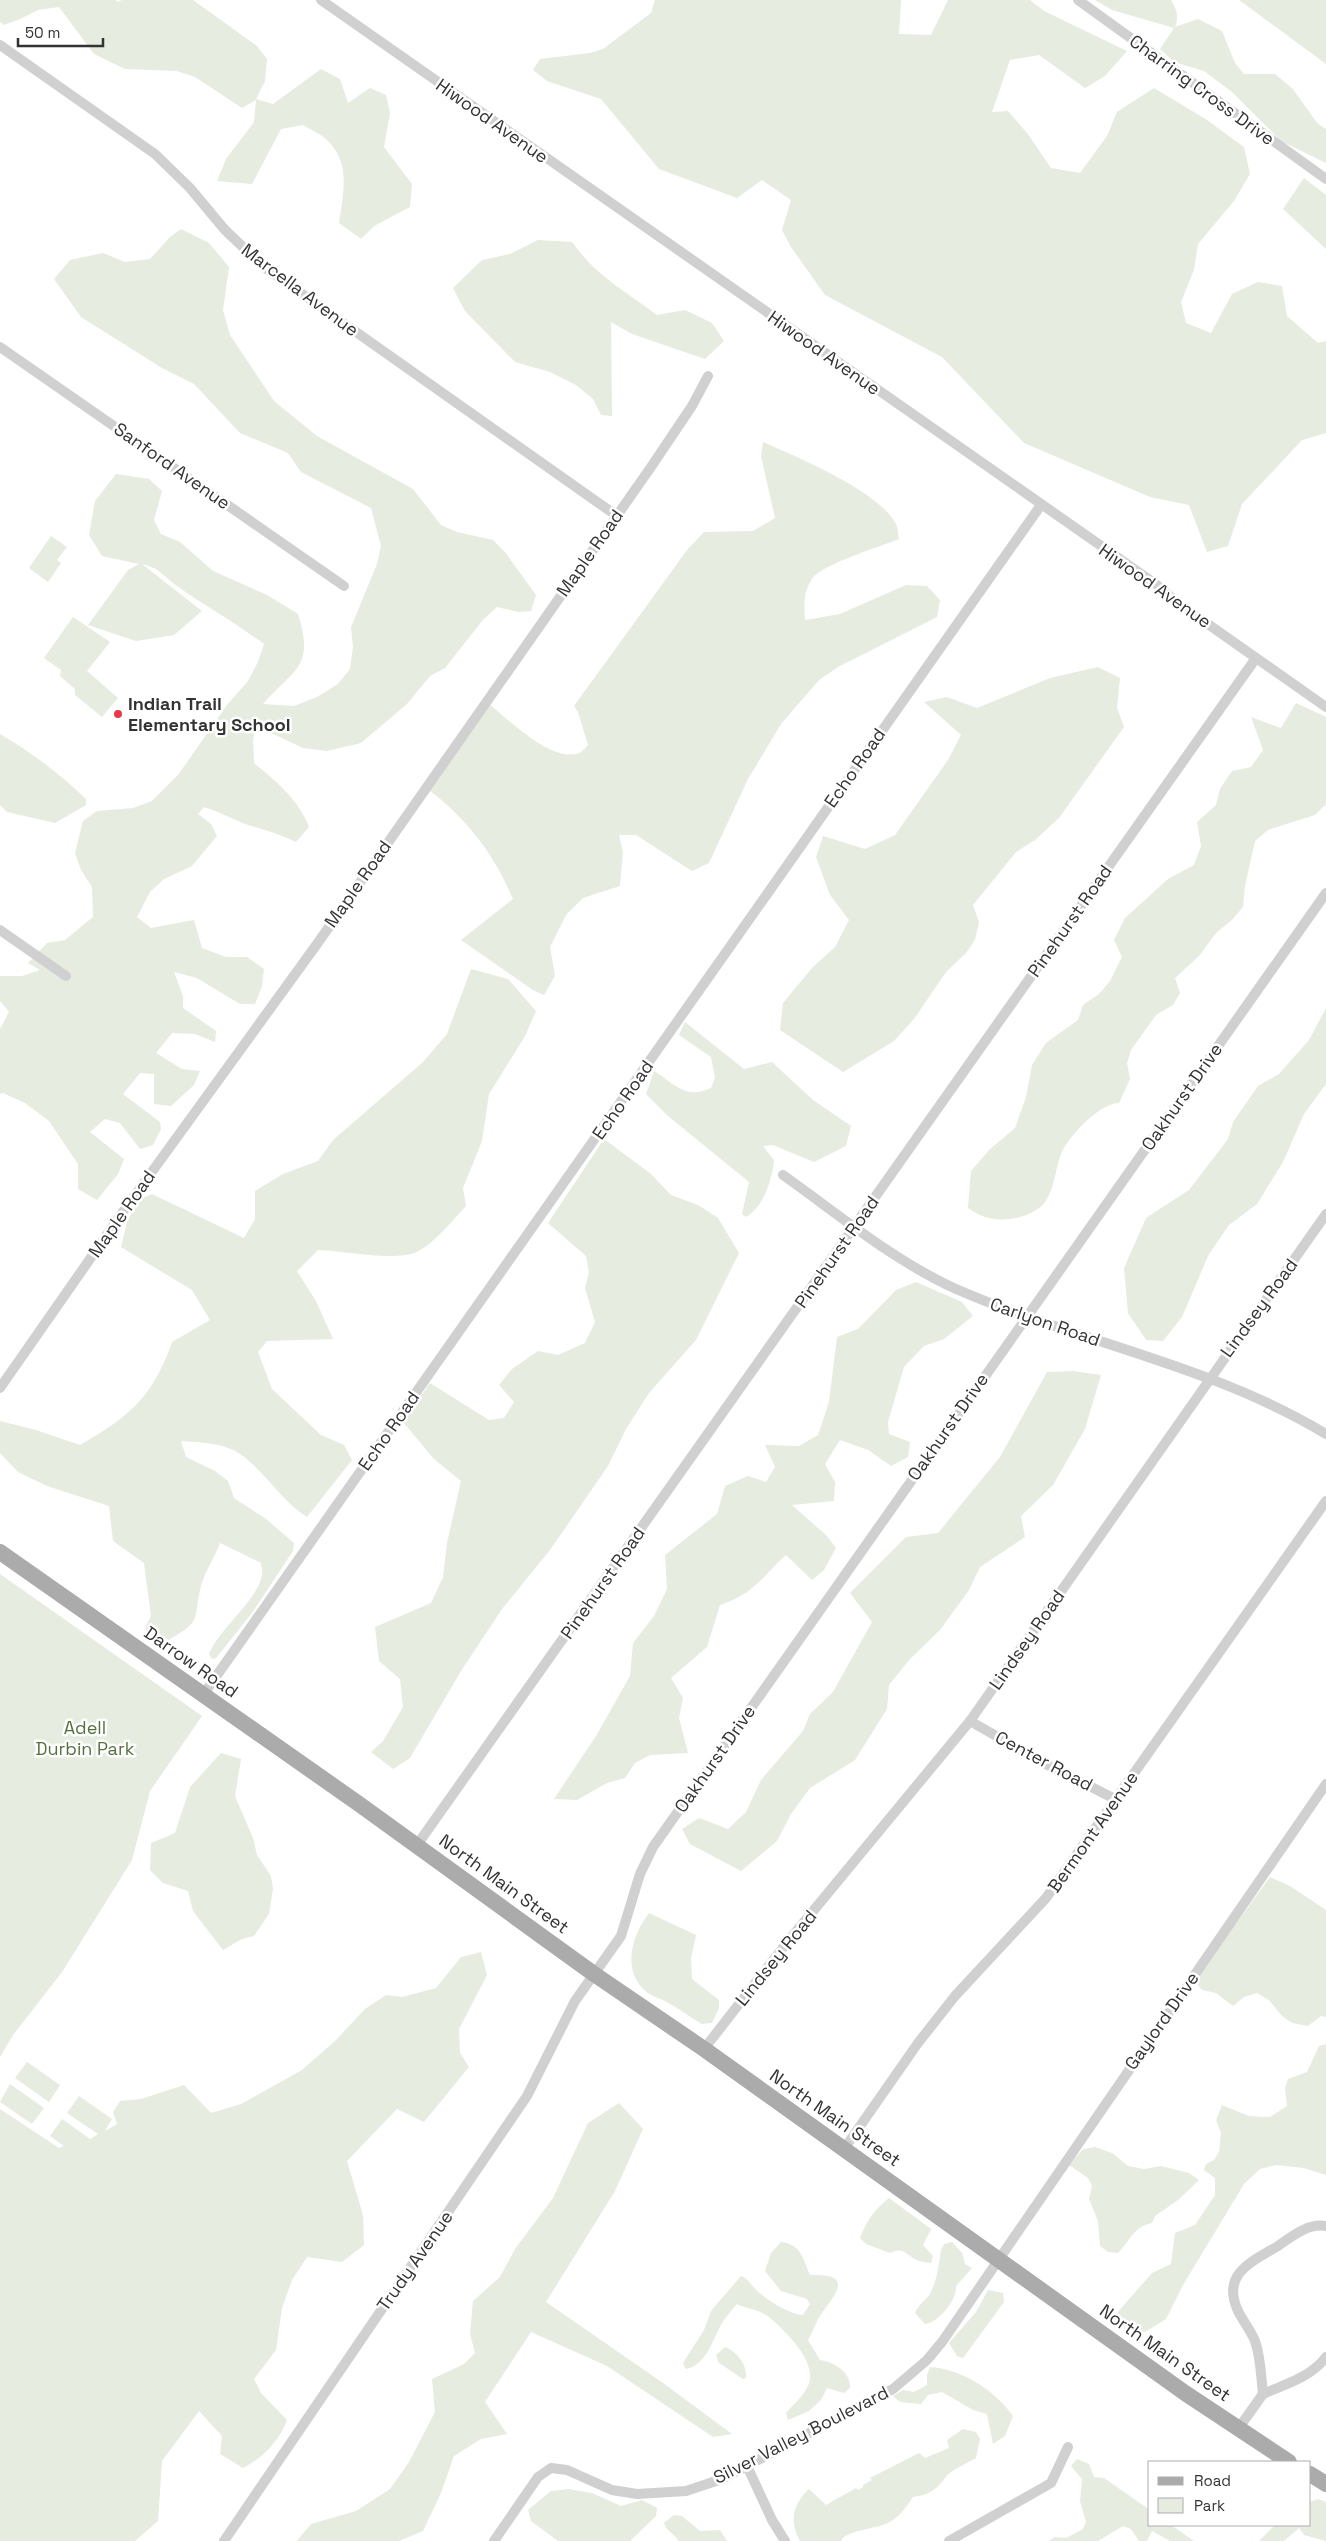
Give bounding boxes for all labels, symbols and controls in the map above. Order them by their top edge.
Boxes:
scale bar [18,15,102,47]
text: 50 m [25,23,60,42]
street label: Charring Cross Drive [1125,29,1279,150]
street label: Hiwood Avenue [432,73,553,168]
street label: Marcella Avenue [237,238,364,341]
street label: Hiwood Avenue [764,305,885,400]
street label: Sanford Avenue [110,417,235,514]
street label: Maple Road [551,505,628,601]
street label: Hiwood Avenue [1095,538,1216,633]
place label: Indian Trail Elementary School [128,692,291,736]
marker: Indian Trail Elementary School [112,708,124,720]
street label: Echo Road [819,723,890,812]
street label: Maple Road [319,836,396,932]
street label: Pinehurst Road [1022,860,1117,981]
street label: Oakhurst Drive [1136,1039,1227,1155]
street label: Echo Road [587,1055,658,1144]
street label: Maple Road [83,1166,160,1262]
street label: Pinehurst Road [789,1191,884,1312]
street label: Lindsey Road [1215,1254,1302,1362]
street label: Carlyon Road [987,1292,1103,1351]
street label: Oakhurst Drive [902,1369,993,1485]
street label: Echo Road [353,1386,424,1475]
street label: Pinehurst Road [555,1522,650,1643]
street label: Lindsey Road [984,1585,1070,1694]
street label: Darrow Road [140,1621,243,1702]
street label: Oakhurst Drive [669,1701,760,1817]
park label: Adell Durbin Park [36,1716,135,1760]
street label: Center Road [992,1725,1097,1796]
street label: Bermont Avenue [1042,1767,1143,1897]
street label: North Main Street [435,1829,574,1938]
street label: Lindsey Road [730,1905,821,2010]
street label: Gaylord Drive [1119,1967,1204,2074]
street label: North Main Street [765,2064,905,2171]
street label: Trudy Avenue [371,2206,458,2315]
street label: North Main Street [1095,2299,1235,2406]
street label: Silver Valley Boulevard [709,2380,892,2489]
legend [1148,2461,1311,2526]
text: Road [1194,2471,1231,2490]
text: Park [1194,2496,1225,2515]

